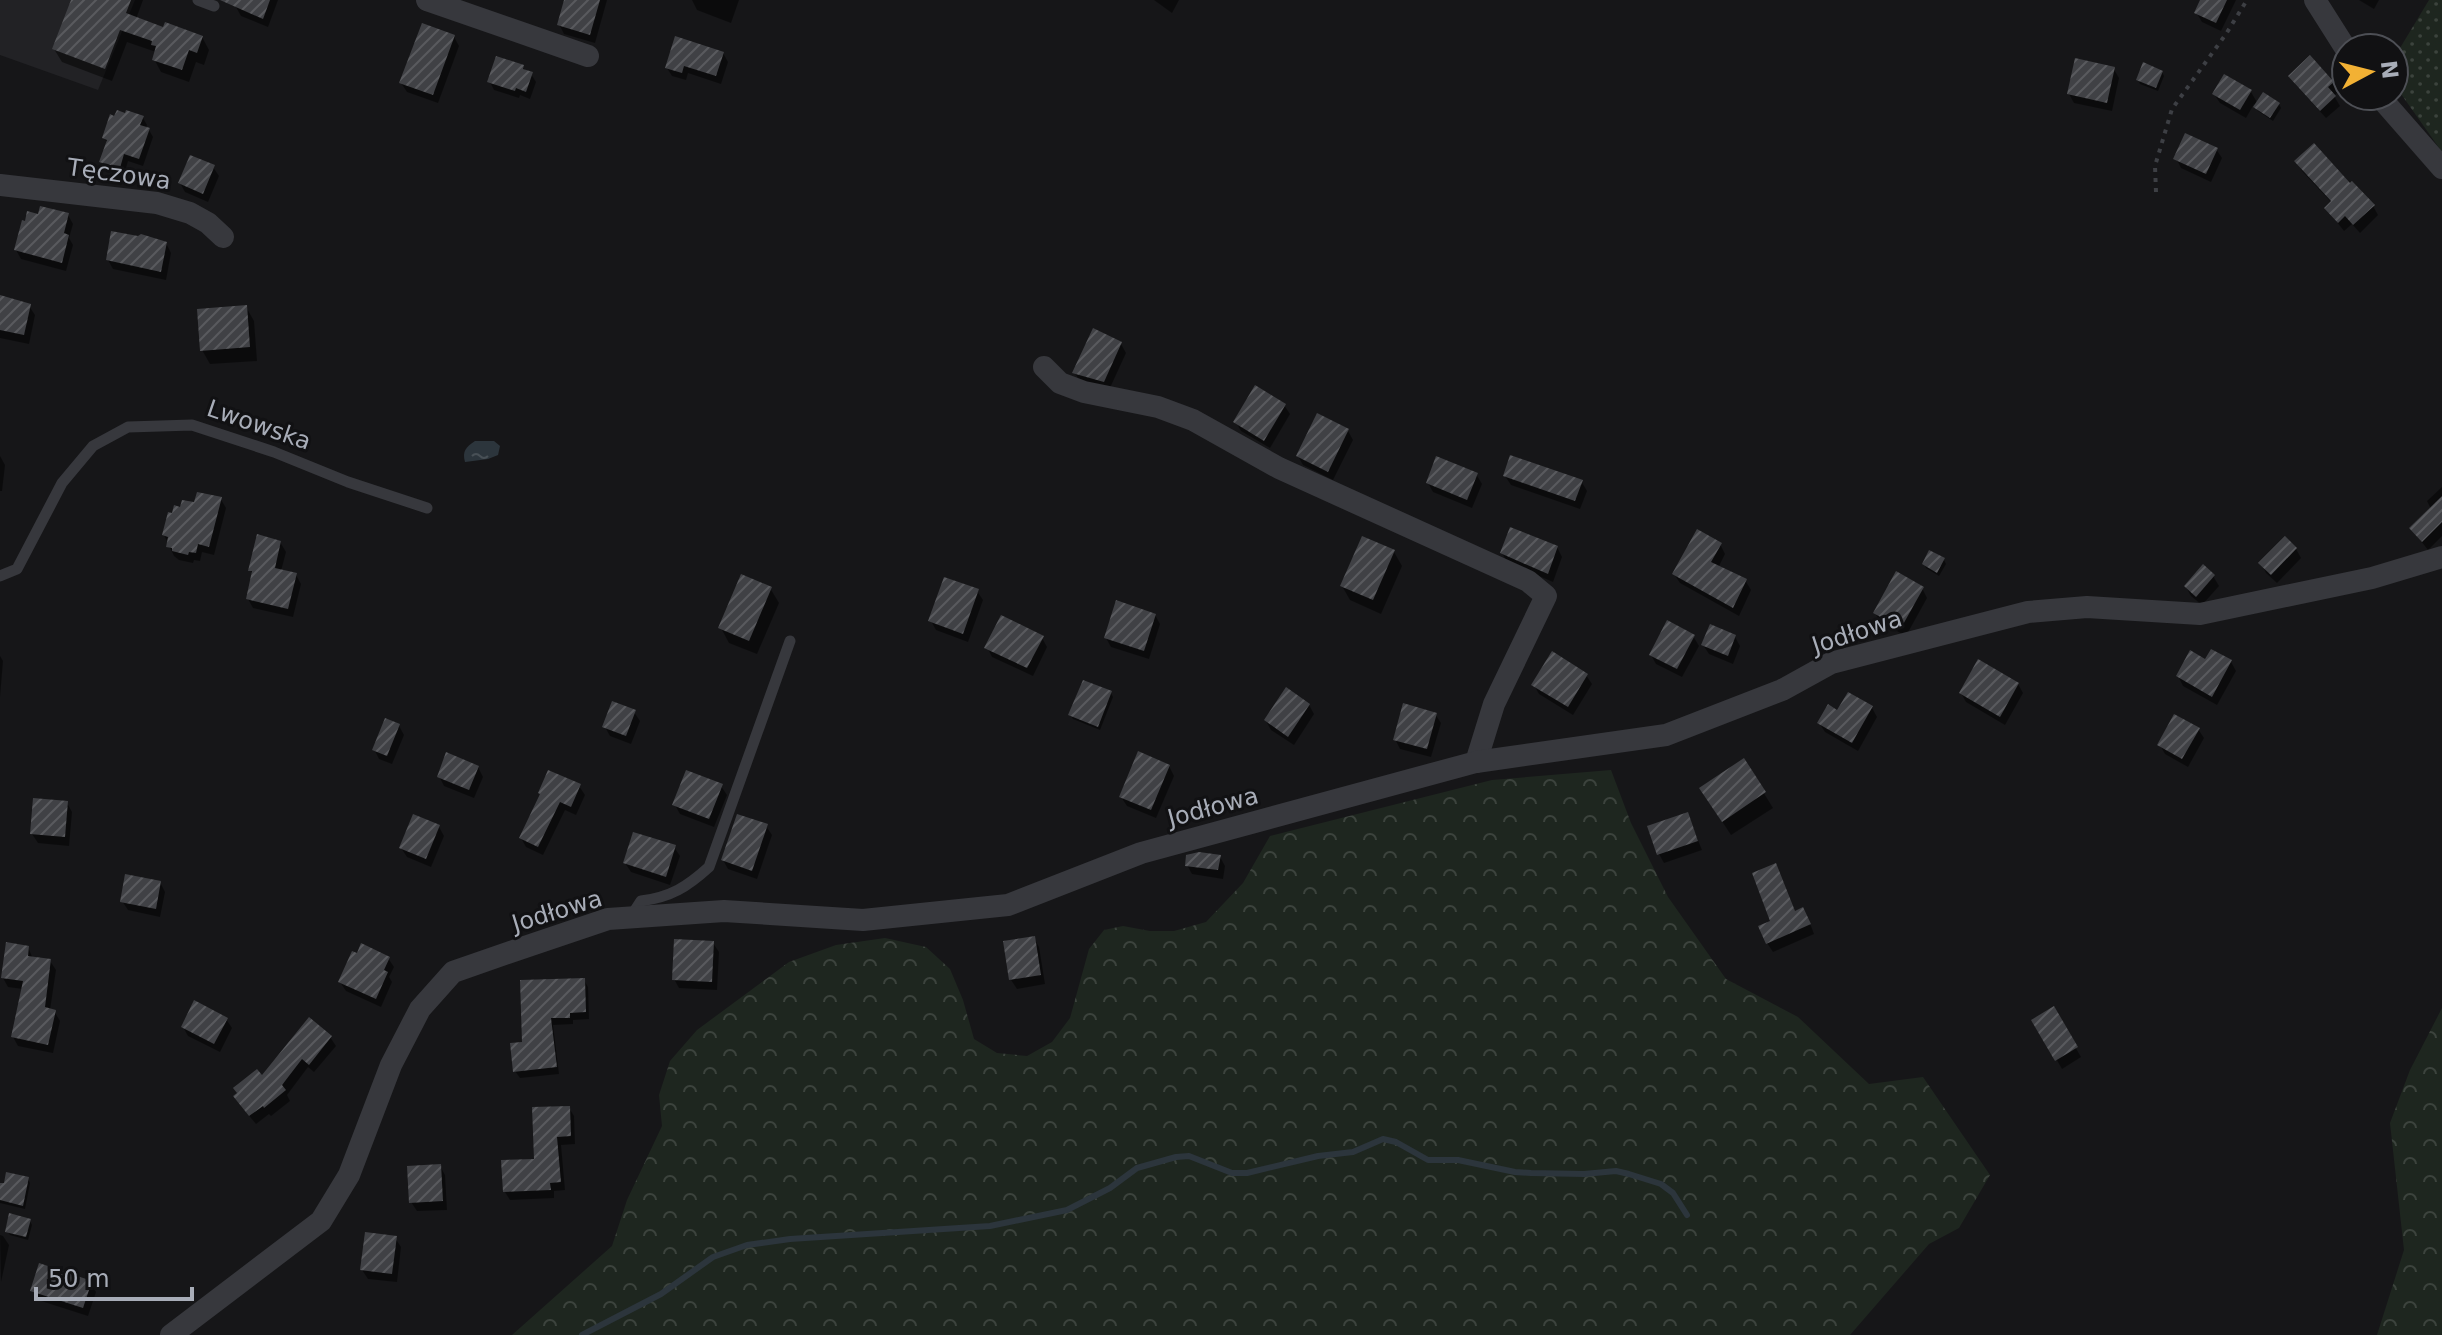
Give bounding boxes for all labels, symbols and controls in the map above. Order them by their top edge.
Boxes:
north arrow [2330,32,2410,112]
text: N [2376,59,2403,80]
street label: Tęczowa [64,153,173,195]
street label: Lwowska [203,394,315,456]
street label: Jodłowa [1807,604,1905,660]
street label: Jodłowa [1163,781,1261,833]
street label: Jodłowa [507,884,605,939]
scale bar [36,1251,192,1301]
text: 50 m [48,1265,110,1293]

